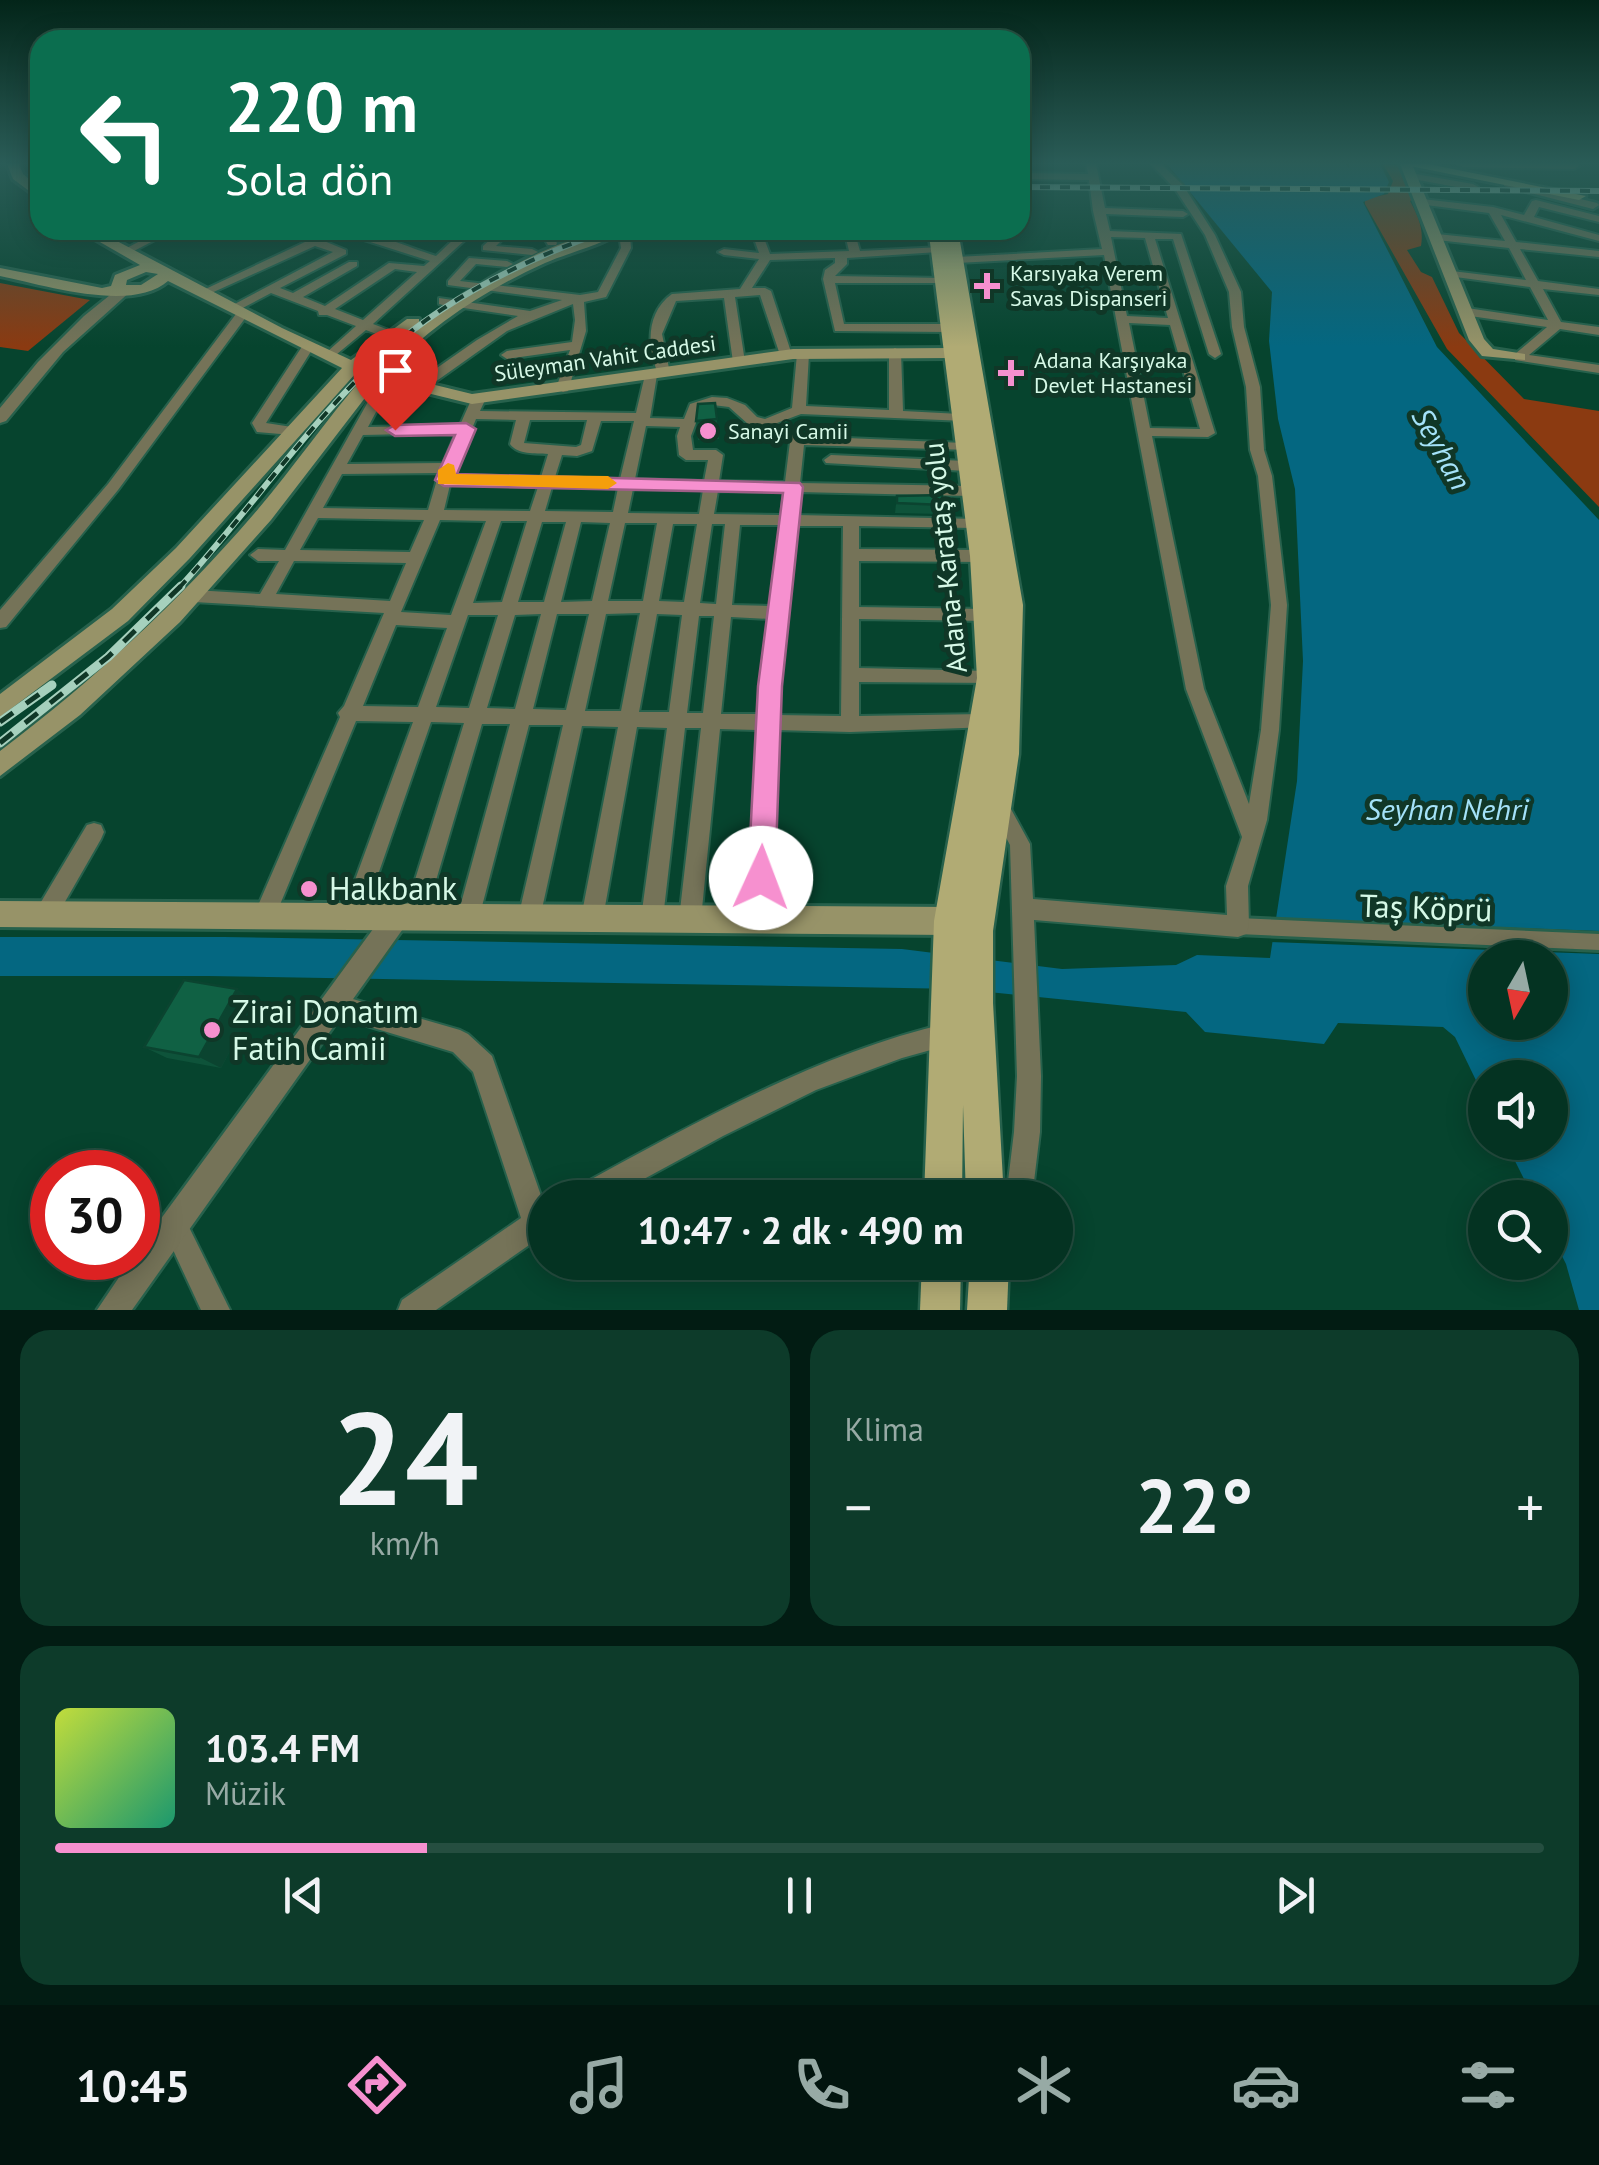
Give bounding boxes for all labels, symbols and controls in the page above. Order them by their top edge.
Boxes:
text: 220 m [225,61,418,151]
icon: left [60,70,190,200]
text: Sola dön [225,149,393,207]
place label: Karsıyaka Verem Savas Dispanseri [1010,259,1167,312]
marker: Karsıyaka Verem Savas Dispanseri [974,273,1000,299]
pin [353,328,438,431]
street label: Süleyman Vahit Caddesi [492,329,718,387]
icon: arrive [368,343,423,398]
place label: Adana Karşıyaka Devlet Hastanesi [1034,346,1192,399]
marker: Adana Karşıyaka Devlet Hastanesi [998,360,1024,386]
water label: Seyhan [1404,400,1481,496]
place label: Sanayi Camii [728,417,848,445]
marker: Sanayi Camii [697,420,719,442]
street label: Adana-Karataş yolu [914,441,975,675]
water label: Seyhan Nehri [1366,789,1530,828]
position arrow [709,826,813,930]
place label: Halkbank [329,867,458,909]
marker: Halkbank [298,878,320,900]
street label: Taș Köprü [1359,884,1493,930]
north arrow [1468,940,1568,1040]
map controls [1468,940,1568,1280]
place label: Zirai Donatım Fatih Camii [232,990,419,1069]
marker: Zirai Donatım Fatih Camii [201,1019,223,1041]
button: sound [1468,1060,1568,1160]
speed limit sign: 30 [30,1150,160,1280]
button: search [1468,1180,1568,1280]
text: 10:47 · 2 dk · 490 m [637,1205,964,1254]
text: 24 [331,1373,478,1541]
text: Klima [845,1408,924,1450]
text: 22° [1135,1457,1253,1554]
text: − [845,1471,872,1542]
text: + [1516,1471,1544,1542]
text: km/h [370,1522,440,1564]
text: 103.4 FM [205,1723,360,1772]
text: Müzik [205,1772,286,1814]
icon: previous [276,1868,331,1923]
icon: pause [772,1868,827,1923]
icon: next [1268,1868,1323,1923]
icon: directions [342,2050,412,2120]
icon: music [564,2050,634,2120]
icon: phone [787,2050,857,2120]
icon: climate [1009,2050,1079,2120]
icon: car [1231,2050,1301,2120]
icon: filters [1453,2050,1523,2120]
text: 10:45 [76,2056,190,2114]

